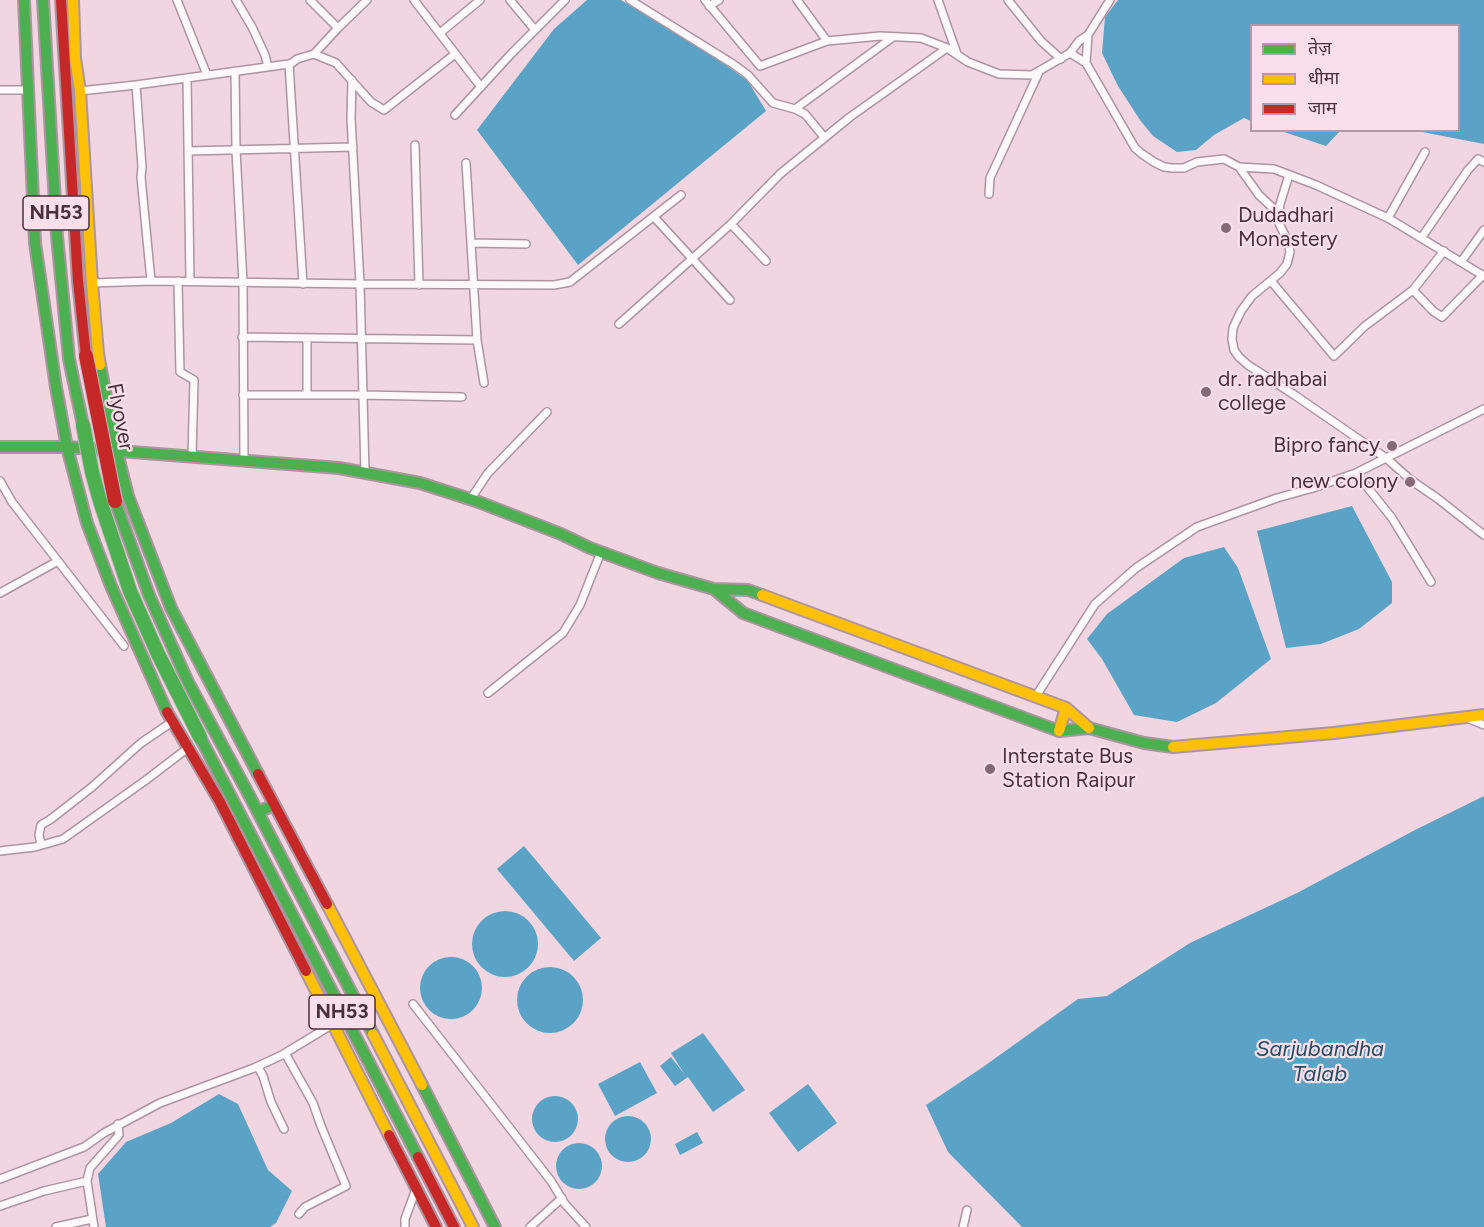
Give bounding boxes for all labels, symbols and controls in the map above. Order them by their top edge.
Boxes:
legend [1250,24,1460,132]
text: तेज़ [1308,37,1332,59]
text: धीमा [1308,67,1339,89]
text: जाम [1308,97,1337,119]
road number: NH53 [23,196,89,230]
place label: Dudadhari Monastery [1238,203,1338,253]
marker: Dudadhari Monastery [1219,221,1233,235]
place label: dr. radhabai college [1218,367,1327,417]
street label: Flyover [101,381,139,453]
marker: dr. radhabai college [1199,385,1213,399]
place label: Bipro fancy [1273,433,1380,459]
marker: Bipro fancy [1385,439,1399,453]
place label: new colony [1290,469,1398,495]
marker: new colony [1403,475,1417,489]
place label: Interstate Bus Station Raipur [1002,744,1135,794]
marker: Interstate Bus Station Raipur [983,762,997,776]
road number: NH53 [309,995,375,1029]
water label: Sarjubandha Talab [1256,1037,1384,1088]

